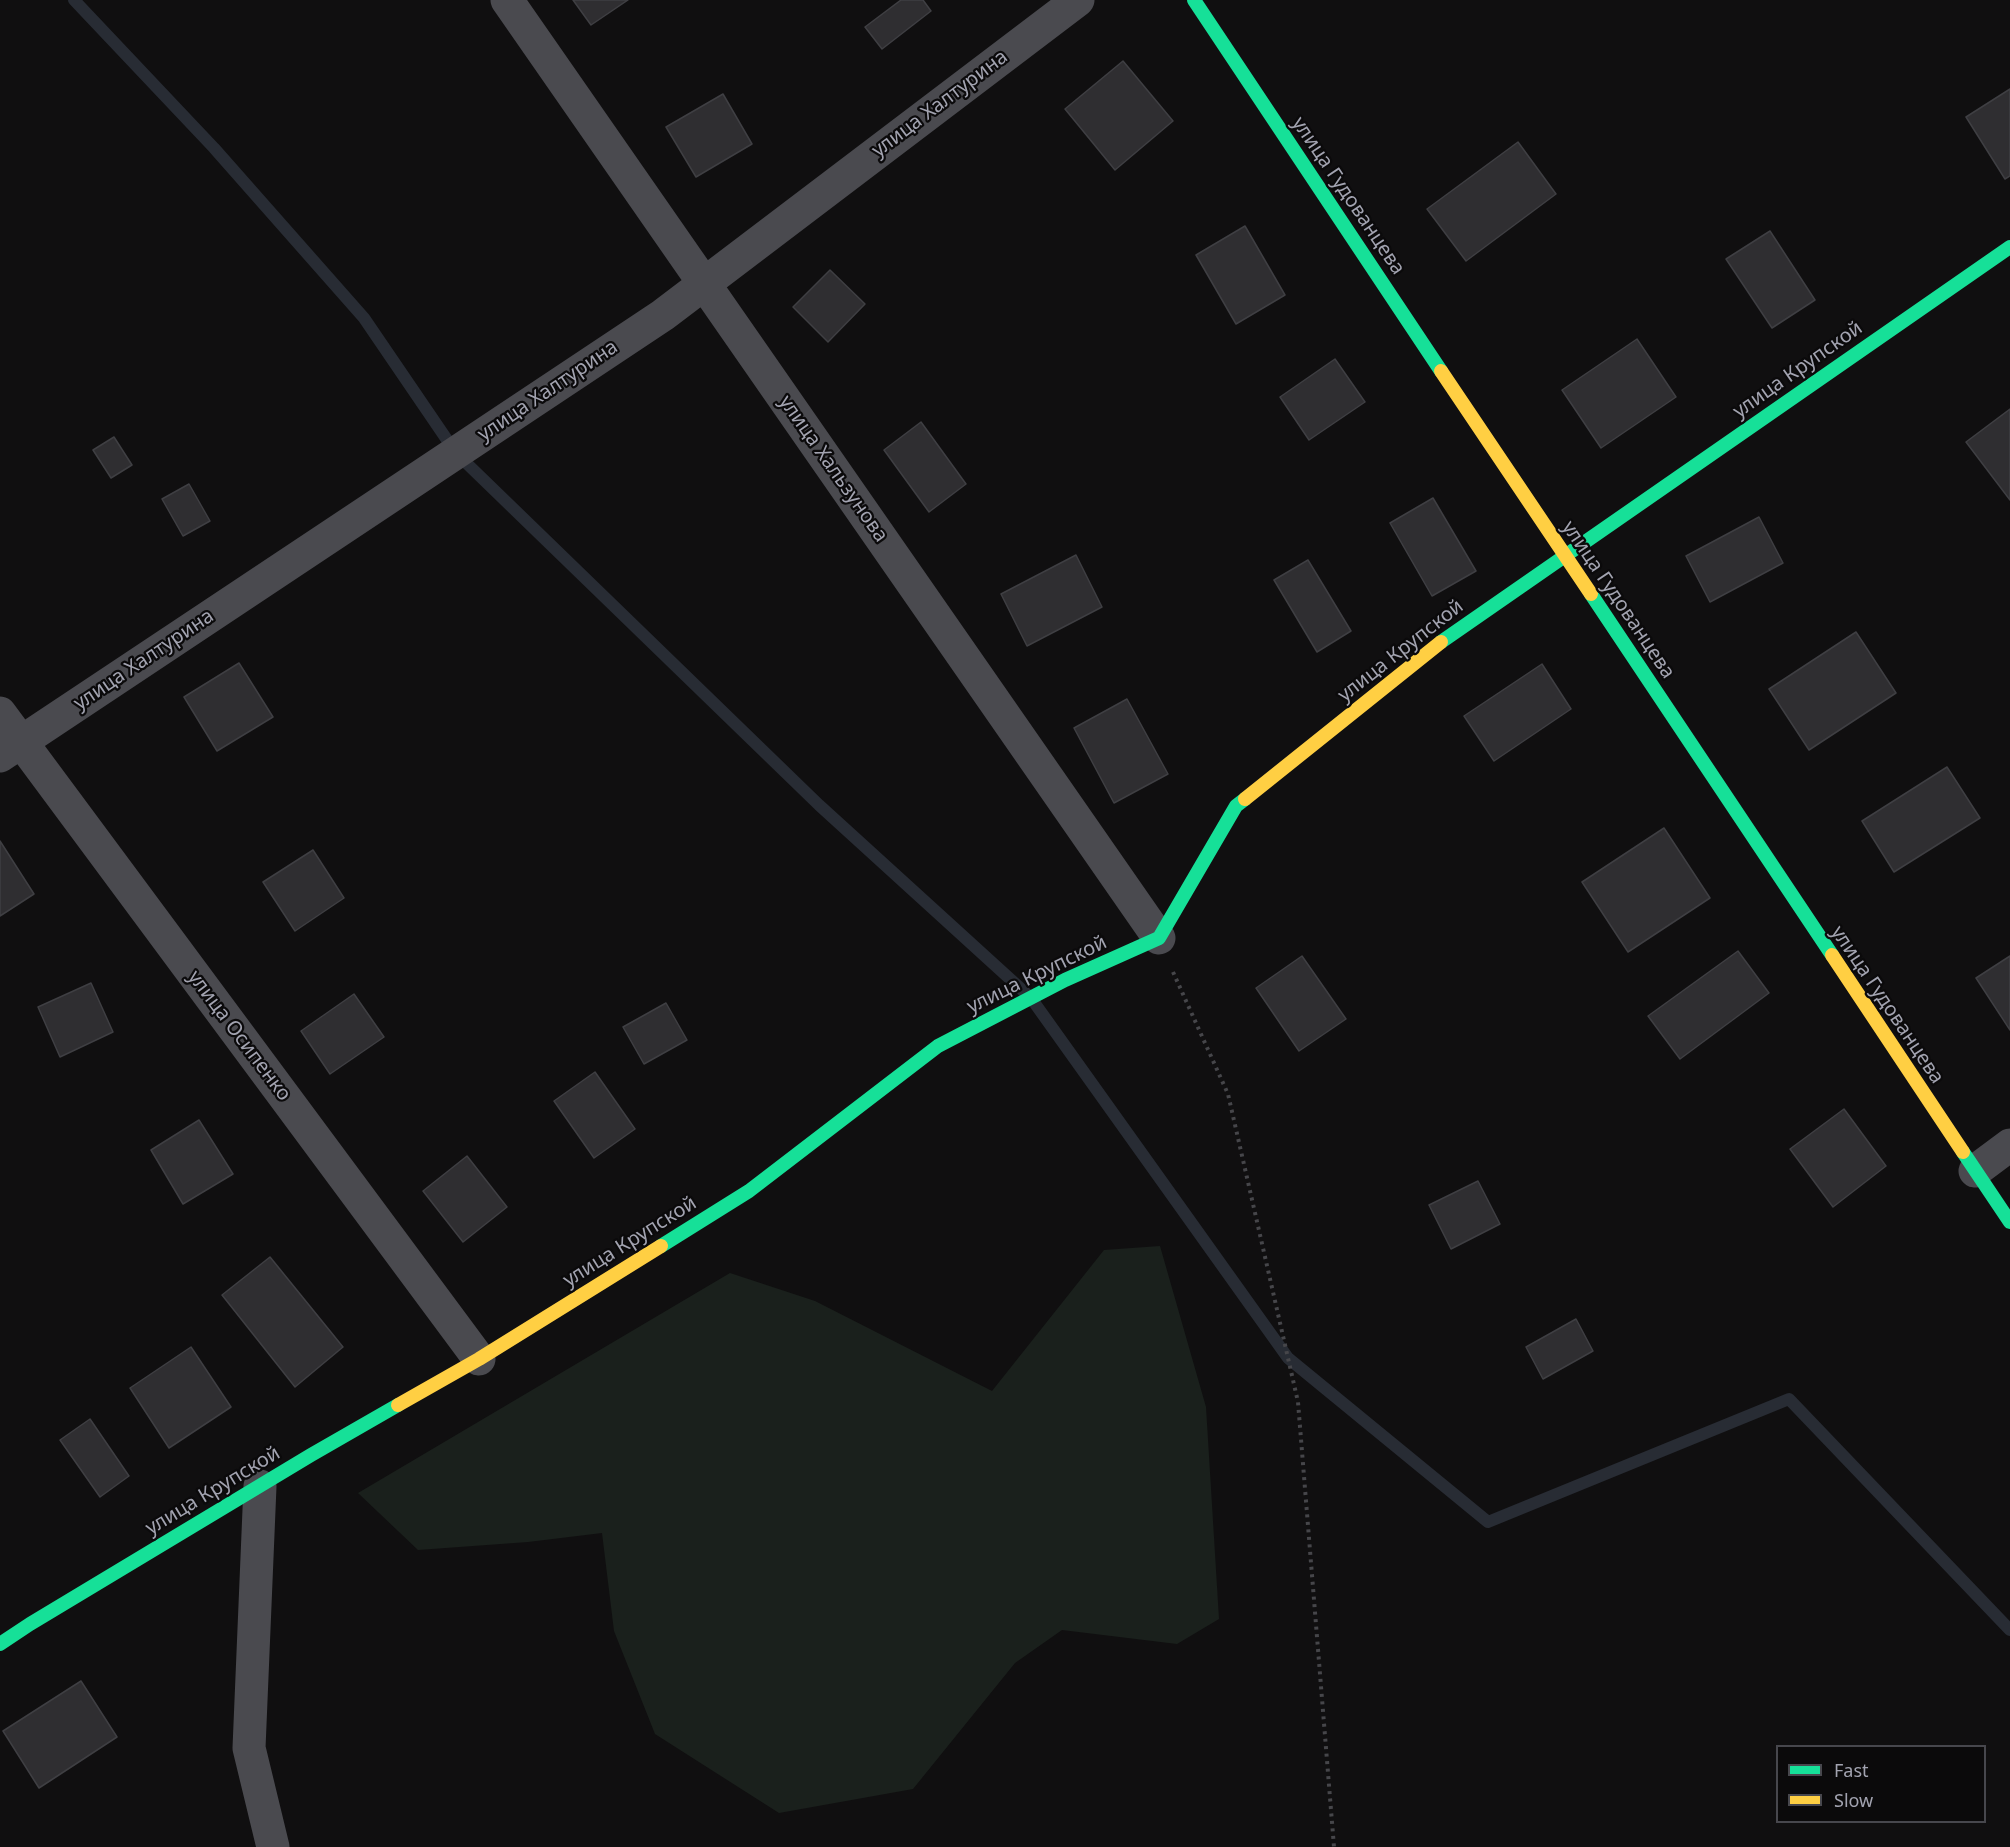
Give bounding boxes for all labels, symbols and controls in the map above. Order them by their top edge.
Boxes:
street label: улица Халтурина [867,45,1013,163]
street label: улица Гудованцева [1286,113,1410,279]
street label: улица Крупской [1729,316,1867,424]
street label: улица Халтурина [473,335,623,447]
street label: улица Хальзунова [773,391,893,547]
street label: улица Гудованцева [1556,517,1680,683]
street label: улица Крупской [1333,595,1469,707]
street label: улица Халтурина [69,604,219,716]
street label: улица Гудованцева [1825,922,1949,1088]
street label: улица Крупской [963,931,1111,1019]
street label: улица Осипенко [182,966,296,1106]
street label: улица Крупской [559,1191,701,1293]
street label: улица Крупской [141,1441,285,1541]
legend [1776,1745,1986,1823]
text: Fast [1834,1758,1869,1782]
text: Slow [1834,1788,1873,1812]

